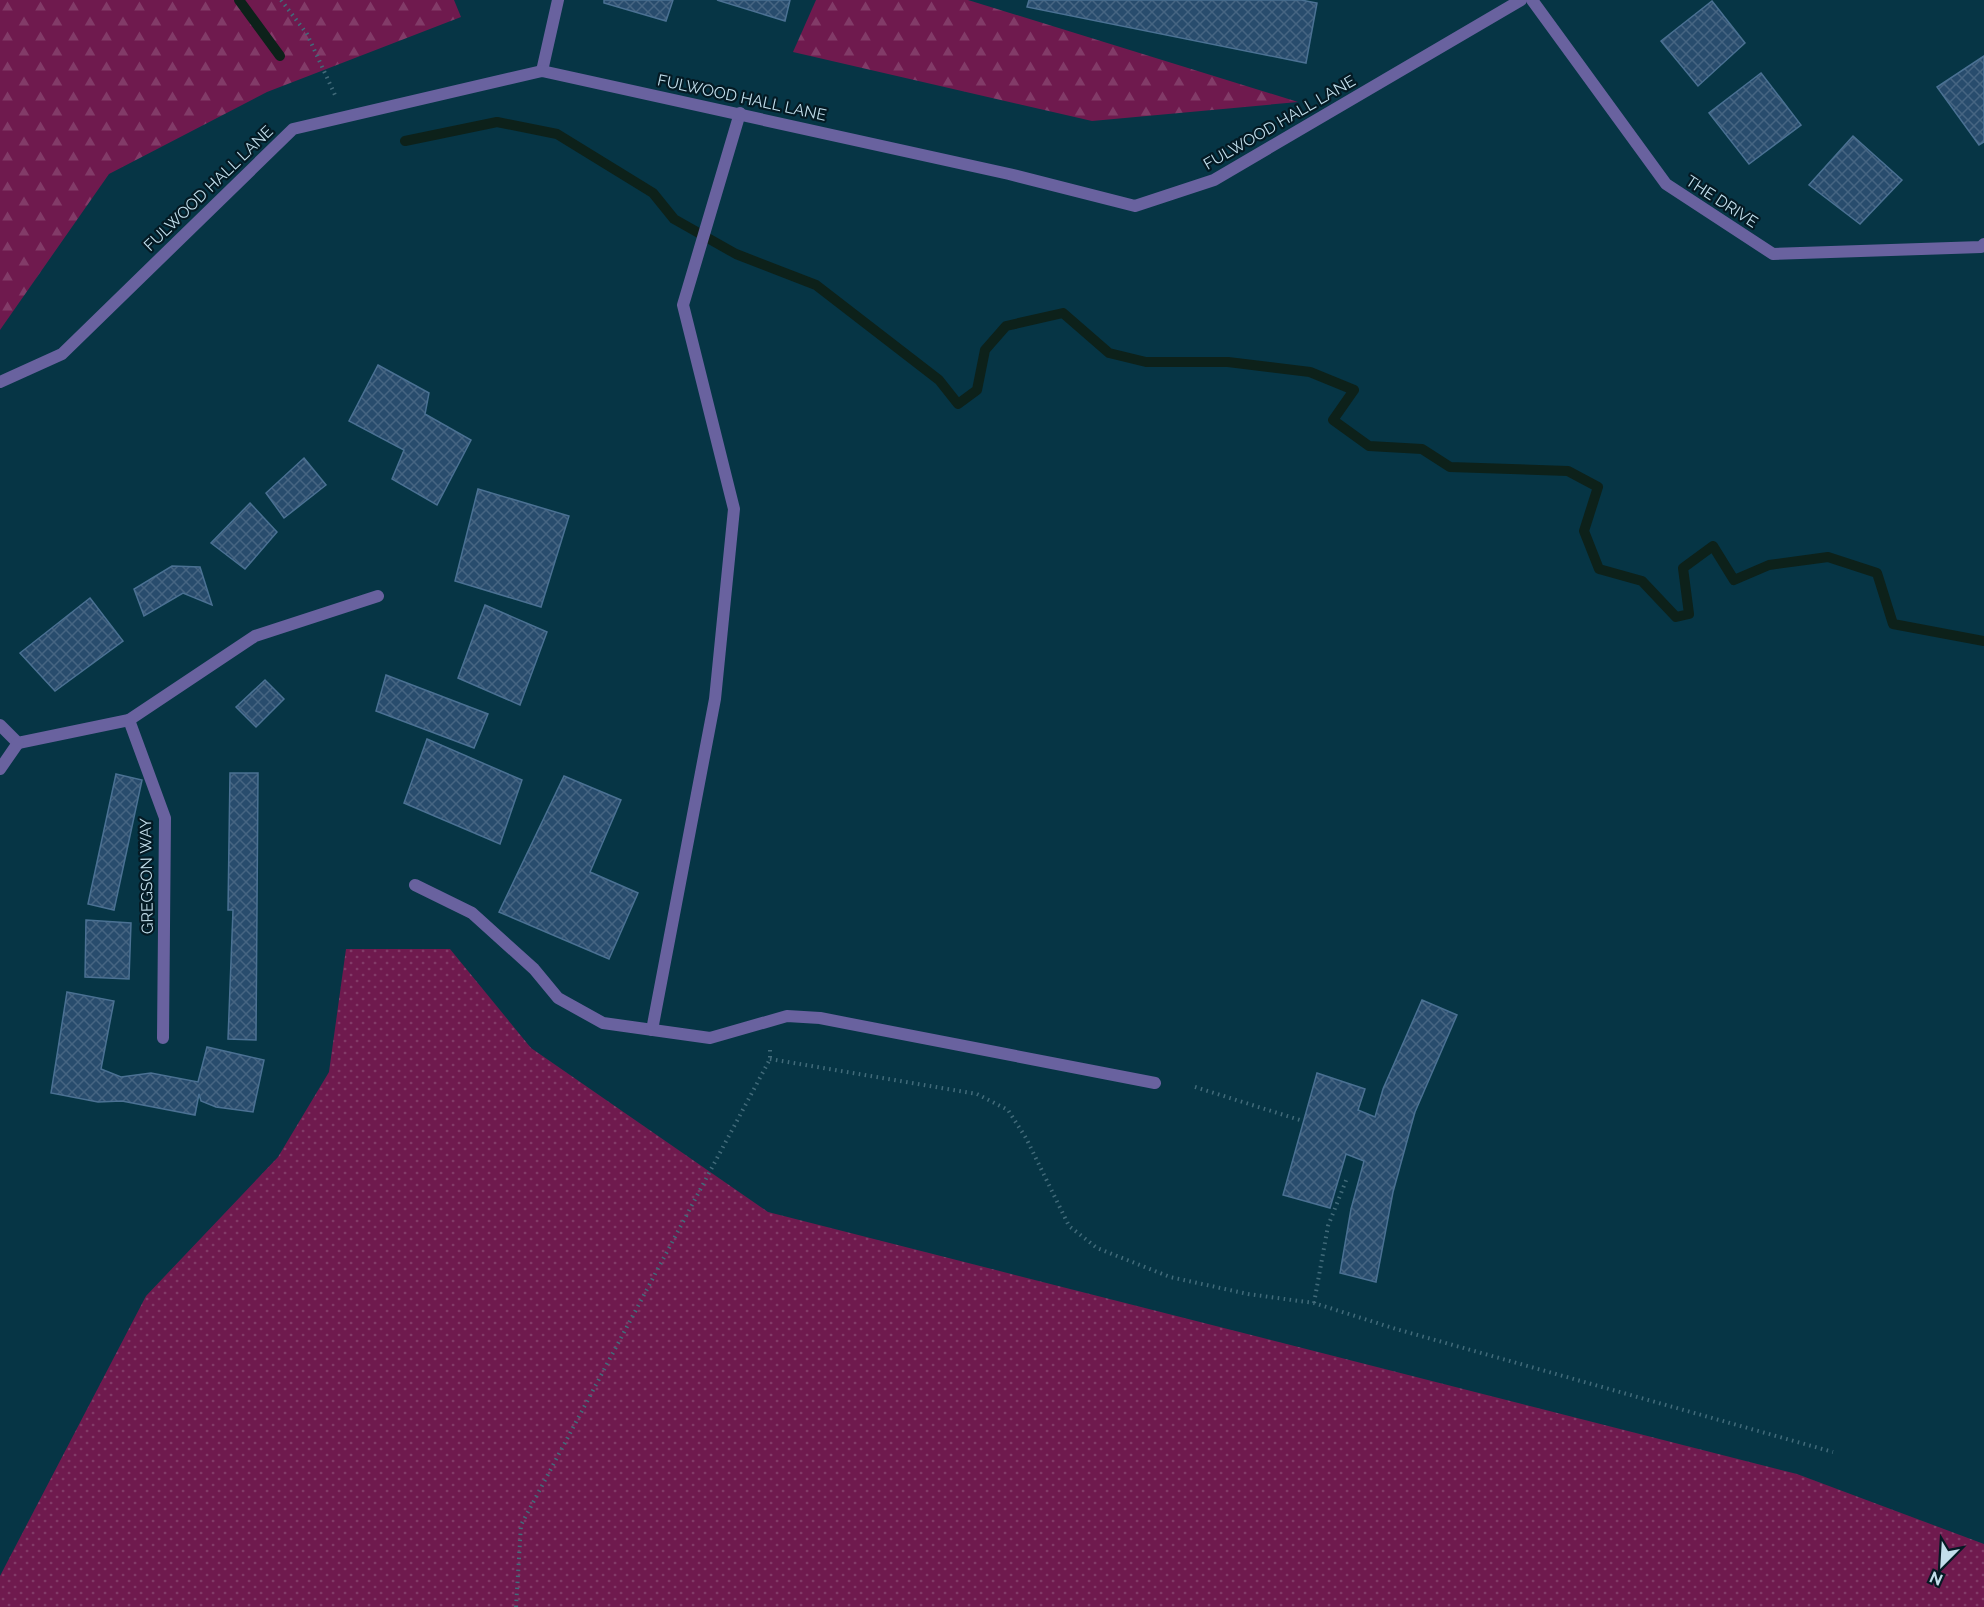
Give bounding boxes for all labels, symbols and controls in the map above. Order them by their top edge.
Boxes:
street label: FULWOOD HALL LANE [656,70,828,125]
street label: FULWOOD HALL LANE [1200,71,1359,174]
street label: FULWOOD HALL LANE [140,122,277,255]
street label: THE DRIVE [1682,171,1761,232]
street label: GREGSON WAY [136,817,157,934]
north arrow [1912,1535,1972,1595]
text: N [1927,1567,1946,1589]

